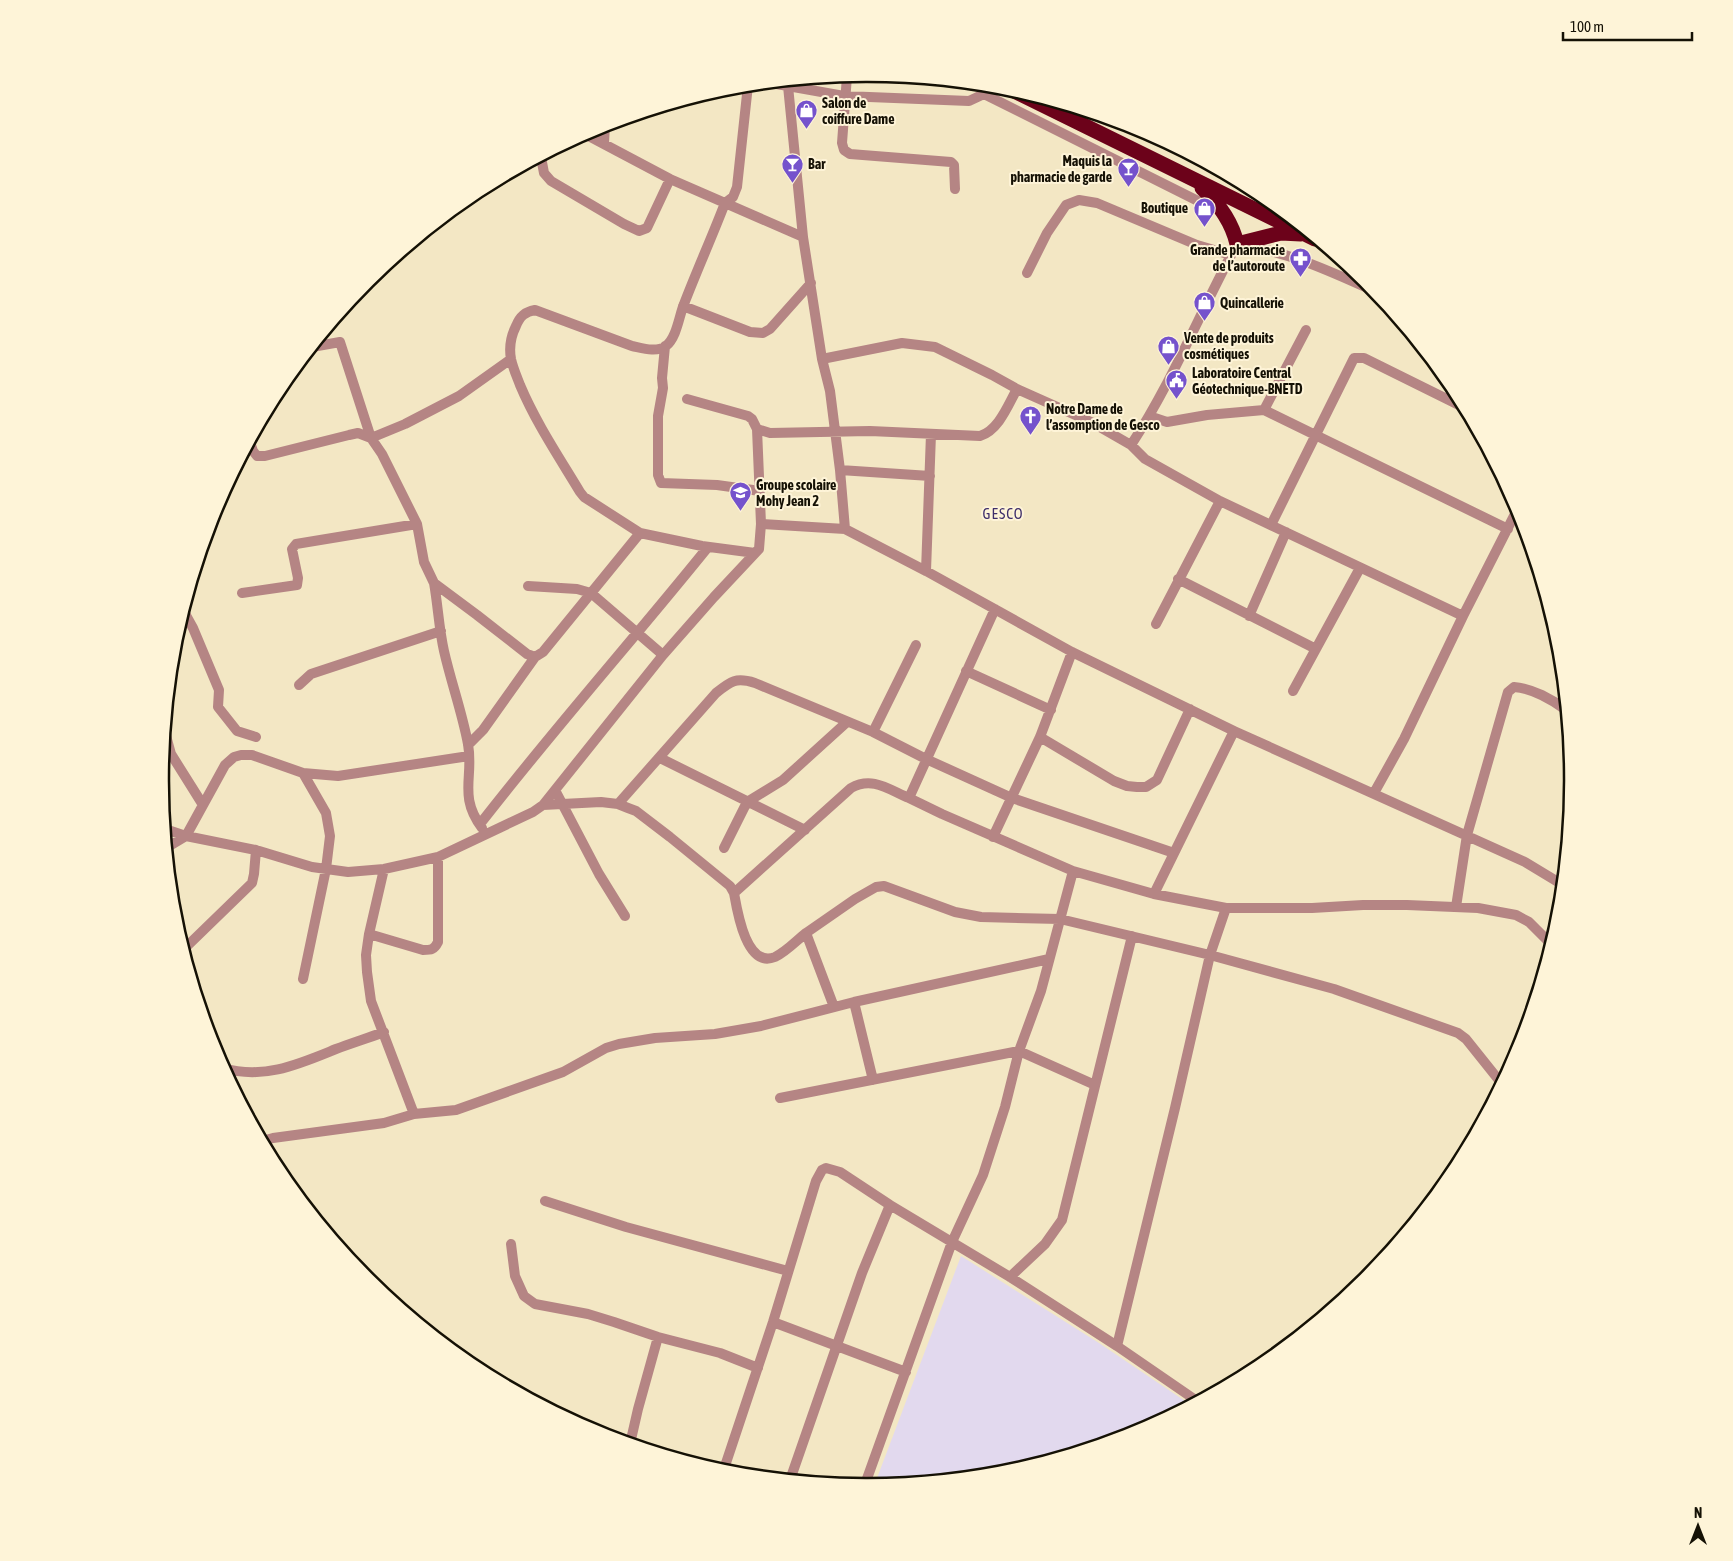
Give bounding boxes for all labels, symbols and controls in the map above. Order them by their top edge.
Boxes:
scale bar [1563,10,1692,42]
text: 100 m [1570,18,1604,35]
place label: Salon de coiffure Dame [822,95,895,127]
shop icon: Salon de coiffure Dame [794,99,818,130]
bar icon: Bar [780,152,804,183]
place label: Maquis la pharmacie de garde [1010,153,1112,185]
place label: Bar [808,156,826,172]
bar icon: Maquis la pharmacie de garde [1116,157,1140,188]
shop icon: Boutique [1192,196,1216,227]
place label: Boutique [1141,200,1188,216]
place label: Grande pharmacie de l’autoroute [1190,242,1285,274]
pharmacy icon: Grande pharmacie de l’autoroute [1289,246,1313,277]
shop icon: Quincallerie [1192,291,1216,322]
place label: Quincallerie [1220,295,1284,311]
place label: Vente de produits cosmétiques [1183,330,1274,362]
shop icon: Vente de produits cosmétiques [1156,334,1180,365]
place label: Laboratoire Central Géotechnique-BNETD [1192,365,1303,397]
public building icon: Laboratoire Central Géotechnique-BNETD [1164,369,1188,400]
place label: Notre Dame de l’assomption de Gesco [1046,401,1160,433]
church icon: Notre Dame de l’assomption de Gesco [1018,405,1042,436]
place label: Groupe scolaire Mohy Jean 2 [756,477,836,509]
school or university icon: Groupe scolaire Mohy Jean 2 [728,481,752,512]
district label: GESCO [983,505,1023,522]
north arrow [1673,1501,1723,1551]
text: N [1694,1505,1702,1521]

